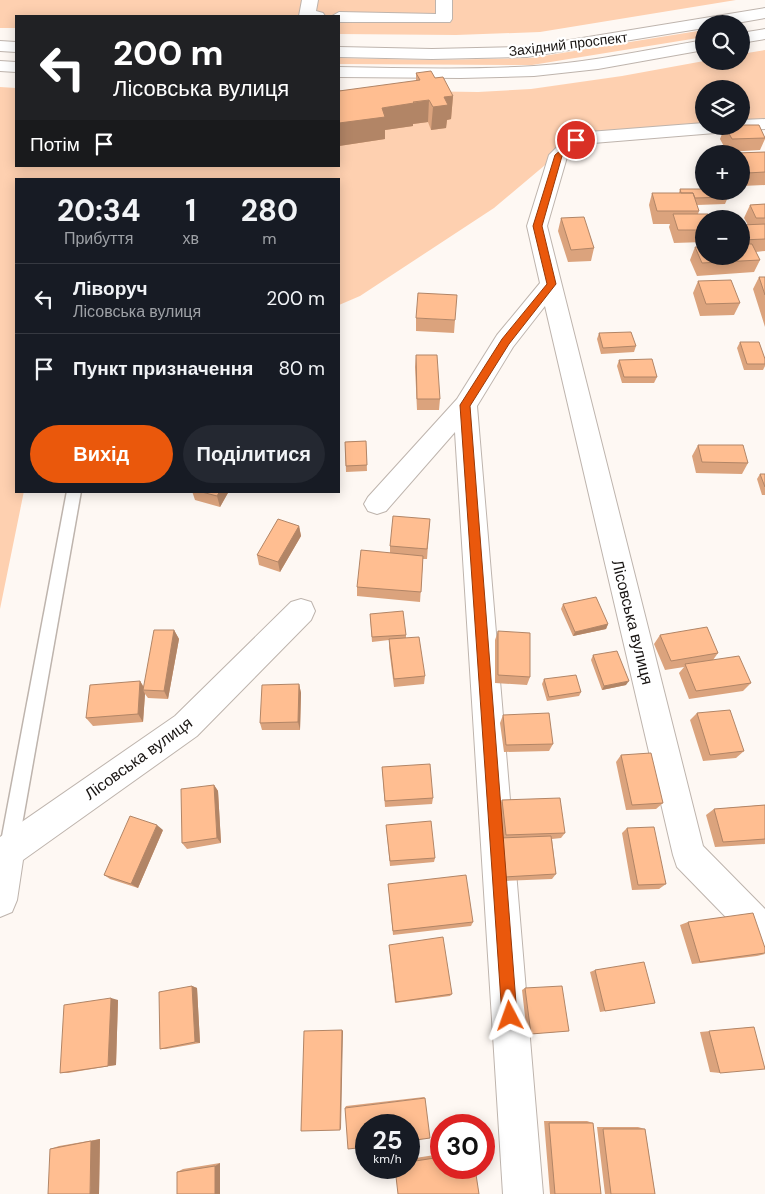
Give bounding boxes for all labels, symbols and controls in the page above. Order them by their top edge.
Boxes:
map controls [695,15,750,265]
button: search [695,15,750,70]
street label: Західний проспект [507,28,629,60]
text: 200 m [113,30,224,76]
icon: left [30,35,95,100]
text: Лісовська вулиця [113,74,289,103]
button: layers [695,80,750,135]
pin [555,119,597,161]
icon: arrive [562,126,590,154]
icon: arrive [90,130,118,158]
text: Потім [30,132,80,157]
button: + [695,145,750,200]
text: 20:34 [57,191,140,230]
text: 1 [185,191,196,230]
text: 280 [241,191,298,230]
button: − [695,210,750,265]
text: Прибуття [64,228,133,249]
text: хв [182,228,199,249]
text: m [262,228,277,249]
text: Ліворуч [73,276,148,301]
icon: left [30,285,58,313]
text: 200 m [266,286,325,311]
text: Лісовська вулиця [73,301,201,322]
icon: arrive [30,355,58,383]
text: Пункт призначення [73,356,253,381]
text: 80 m [278,356,325,381]
button: Вихід [30,425,173,483]
button: Поділитися [183,425,325,483]
street label: Лісовська вулиця [607,557,658,687]
street label: Лісовська вулиця [80,712,196,805]
position arrow [483,989,535,1041]
speed limit sign: 30 [430,1114,495,1179]
text: 25 [373,1124,402,1157]
text: km/h [373,1151,402,1167]

